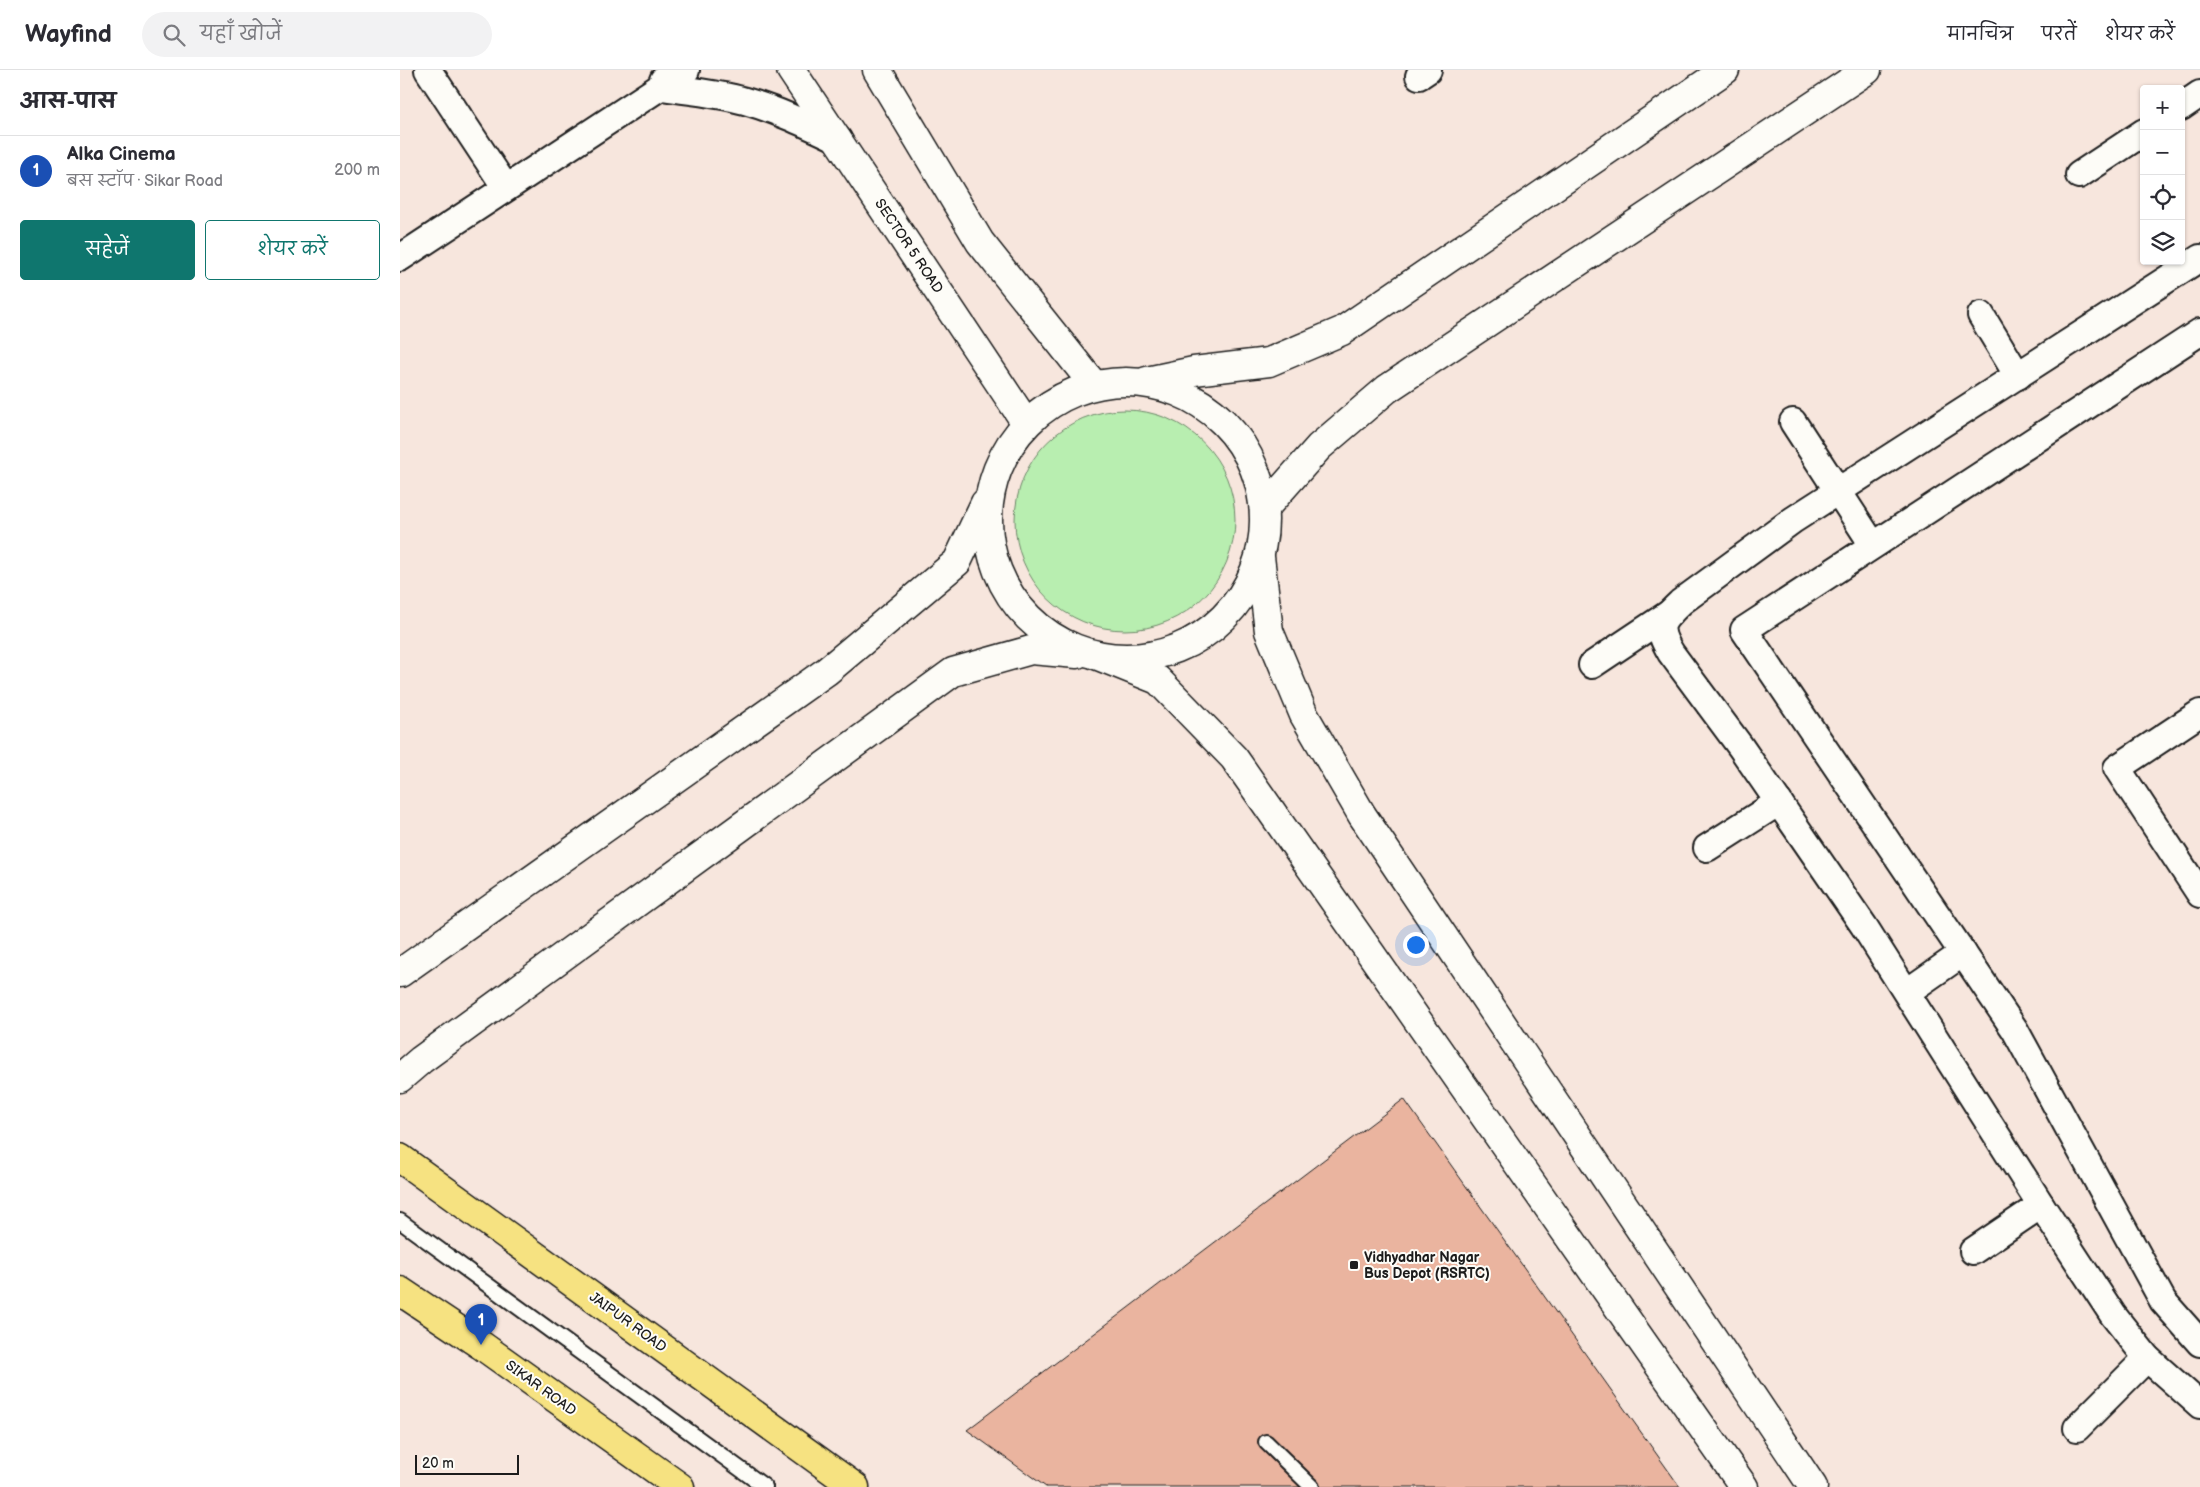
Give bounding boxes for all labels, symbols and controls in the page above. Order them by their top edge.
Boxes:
search box [142,12,492,57]
text: Wayfind [25,20,112,49]
icon: search [160,21,188,49]
text: यहाँ खोजें [200,23,282,46]
text: मानचित्र [1947,24,2013,45]
text: परतें [2041,24,2077,45]
text: शेयर करें [2105,24,2175,45]
map controls [2140,85,2185,265]
button: + [2140,85,2185,130]
text: आस-पास [20,89,116,114]
button: − [2140,130,2185,175]
text: Alka Cinema [67,143,176,166]
text: 1 [33,161,39,180]
text: 200 m [334,161,380,180]
text: बस स्टॉप · Sikar Road [67,172,223,191]
button: locate [2140,175,2185,220]
street label: SECTOR 5 ROAD [871,196,947,296]
button: सहेजें [20,220,195,280]
button: शेयर करें [205,220,380,280]
button: layers [2140,220,2185,265]
your location [1403,932,1429,958]
place label: Vidhyadhar Nagar Bus Depot (RSRTC) [1364,1249,1490,1282]
marker: Vidhyadhar Nagar Bus Depot (RSRTC) [1348,1259,1360,1271]
street label: JAIPUR ROAD [586,1288,670,1356]
pin: 1 [465,1304,497,1345]
street label: SIKAR ROAD [502,1357,580,1419]
scale bar [415,1452,519,1475]
text: 20 m [422,1455,454,1472]

